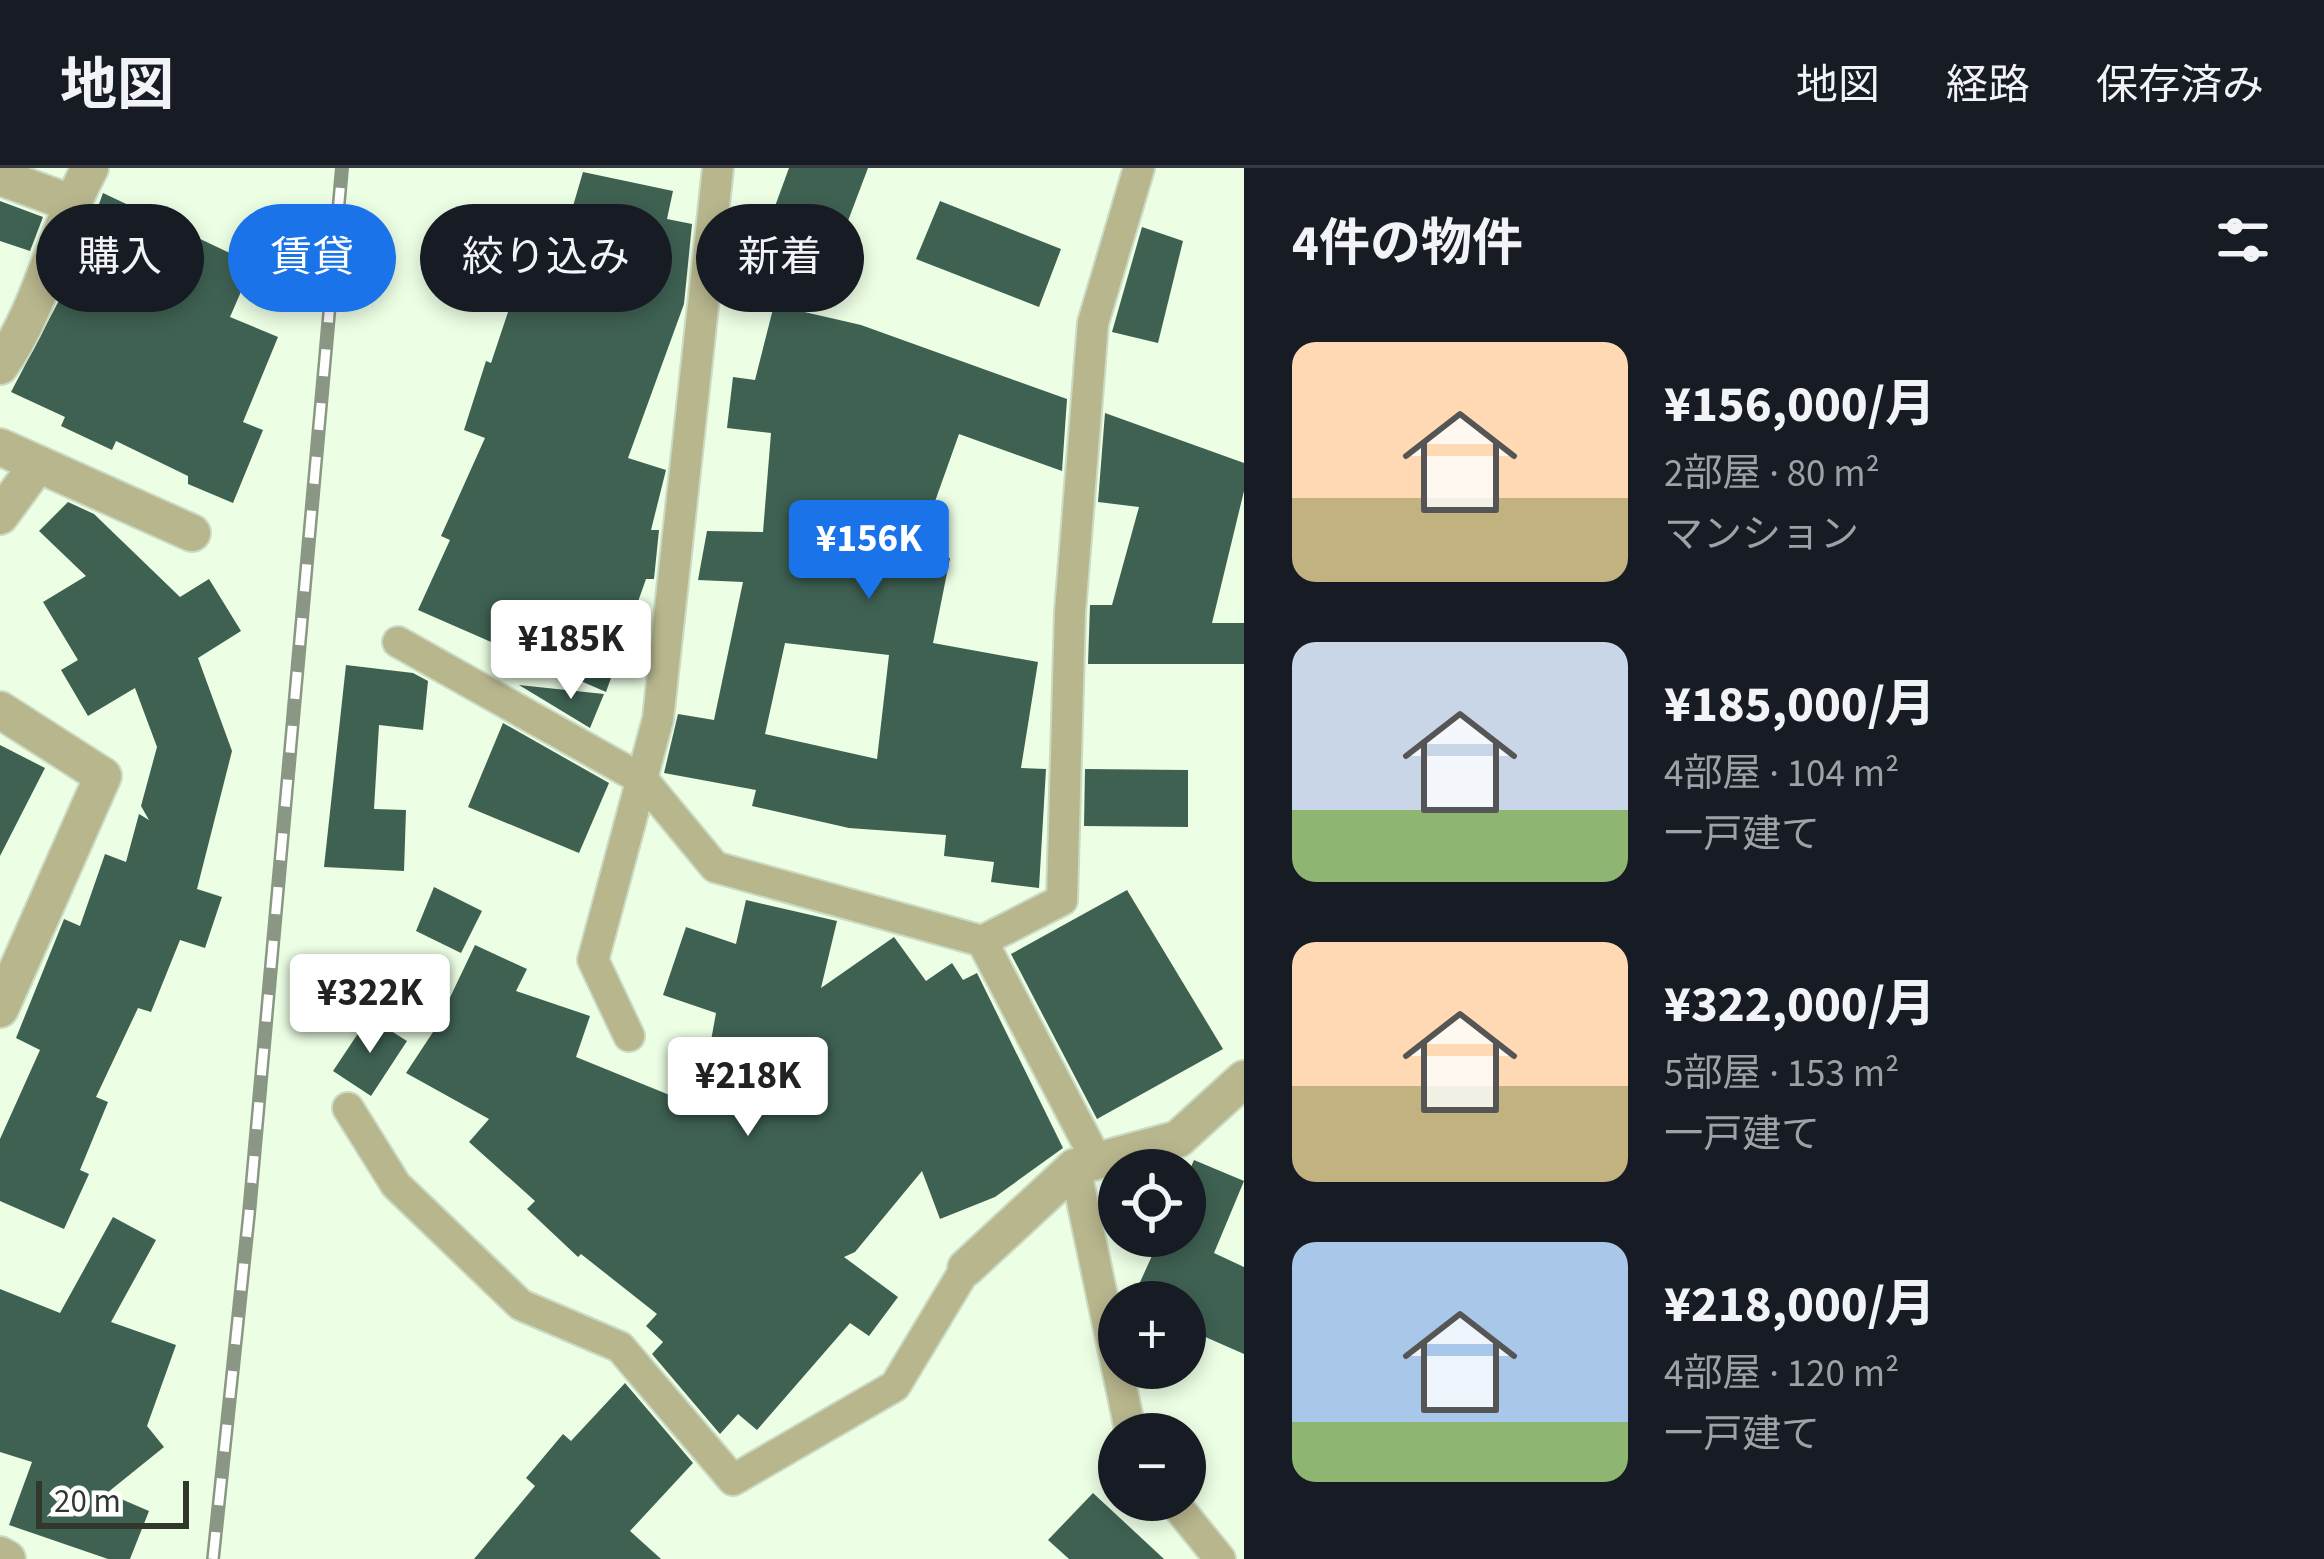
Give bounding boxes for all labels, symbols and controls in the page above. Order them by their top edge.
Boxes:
text: 地図 [60,46,174,127]
text: 地図 [1796,56,1880,116]
text: 経路 [1946,56,2030,116]
text: 保存済み [2096,56,2264,116]
chip: 購入 [36,204,204,312]
chip: 賃貸 [228,204,396,312]
chip: 絞り込み [420,204,672,312]
chip: 新着 [696,204,864,312]
icon: filters [2210,207,2276,273]
text: 4件の物件 [1292,208,1523,280]
text: ¥156,000/月 [1664,369,1936,441]
icon: home [1388,390,1532,534]
text: 2部屋 · 80 m² [1664,446,1880,502]
pin: ¥156K [785,500,953,602]
text: マンション [1664,507,1859,563]
text: ¥156K [816,511,922,567]
pin: ¥185K [487,600,655,702]
text: ¥185K [518,611,624,667]
text: ¥185,000/月 [1664,669,1936,741]
icon: home [1388,690,1532,834]
text: 4部屋 · 104 m² [1664,746,1899,802]
text: 一戸建て [1664,807,1820,863]
pin: ¥322K [286,954,454,1056]
text: ¥322K [317,965,423,1021]
text: ¥322,000/月 [1664,969,1936,1041]
icon: home [1388,990,1532,1134]
pin: ¥218K [664,1037,832,1139]
text: 5部屋 · 153 m² [1664,1046,1899,1102]
text: ¥218K [695,1048,801,1104]
text: 一戸建て [1664,1107,1820,1163]
map controls [1098,1149,1206,1521]
button: locate [1098,1149,1206,1257]
text: ¥218,000/月 [1664,1269,1936,1341]
button: + [1098,1281,1206,1389]
icon: home [1388,1290,1532,1434]
text: 4部屋 · 120 m² [1664,1346,1899,1402]
text: 一戸建て [1664,1407,1820,1463]
button: − [1098,1413,1206,1521]
scale bar [36,1475,189,1528]
text: 20 m [54,1478,121,1525]

